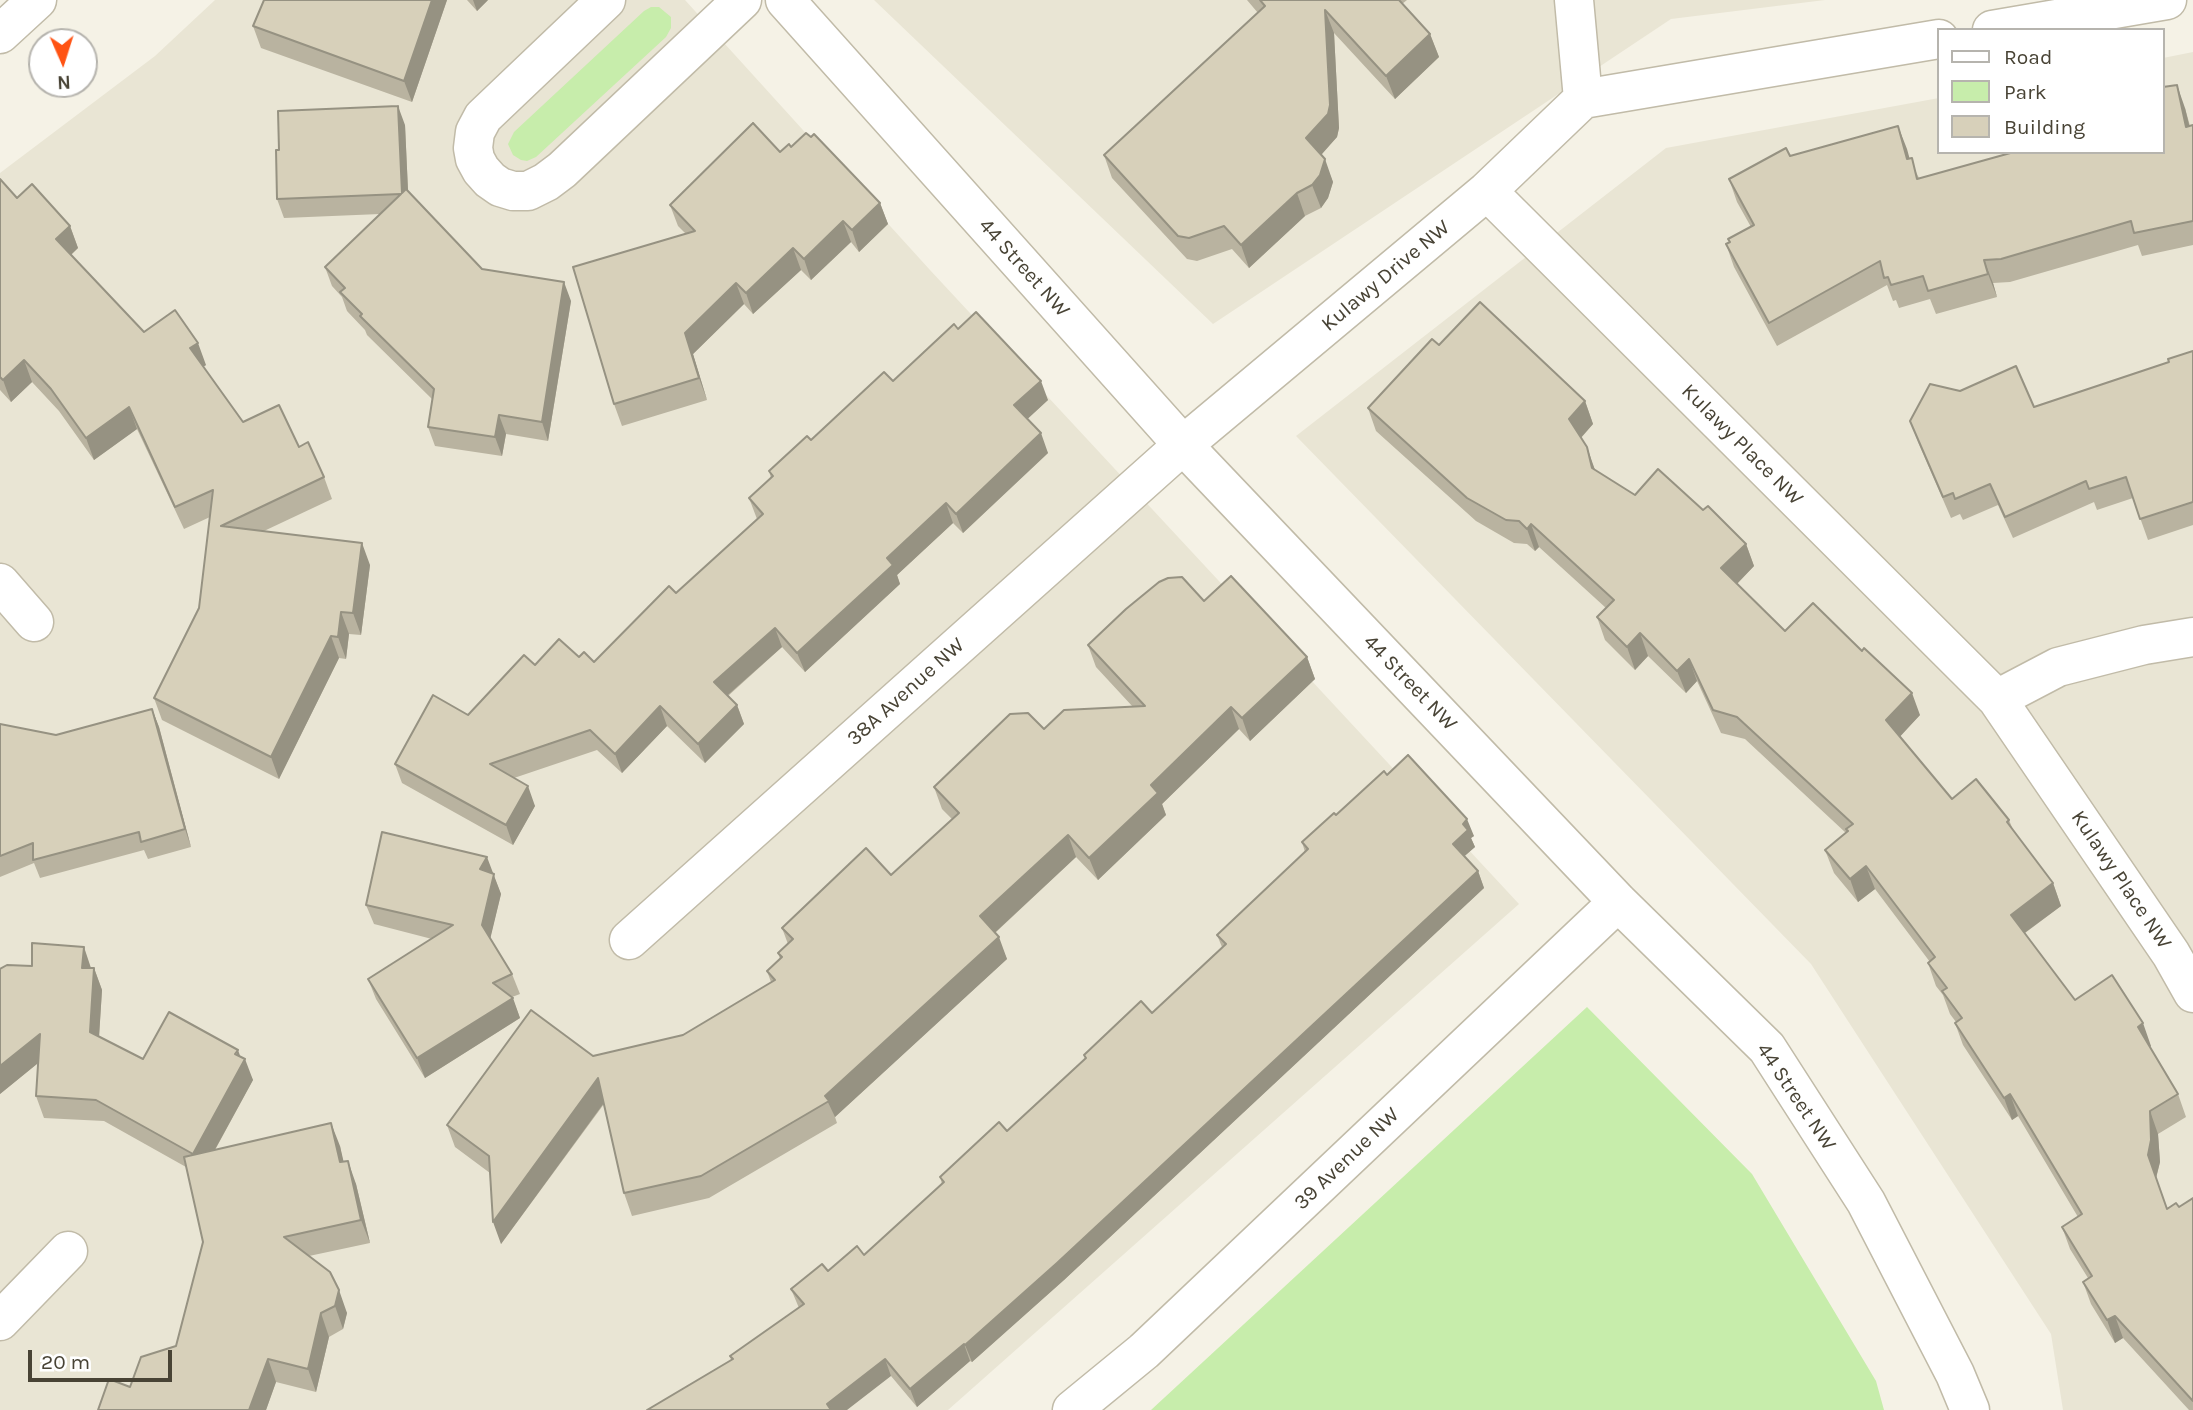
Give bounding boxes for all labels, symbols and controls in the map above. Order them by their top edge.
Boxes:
north arrow [28,28,98,98]
legend [1938,28,2165,154]
text: Road [2004,45,2052,69]
text: N [57,71,71,93]
text: Park [2004,80,2047,104]
text: Building [2004,115,2085,139]
street label: 44 Street NW [973,213,1075,323]
street label: Kulawy Drive NW [1317,215,1455,337]
street label: Kulawy Place NW [1676,379,1808,511]
street label: 44 Street NW [1358,630,1462,736]
street label: 38A Avenue NW [842,633,970,751]
street label: Kulawy Place NW [2065,806,2177,954]
street label: 44 Street NW [1751,1038,1841,1156]
street label: 39 Avenue NW [1289,1102,1405,1216]
scale bar [32,1336,175,1380]
text: 20 m [41,1350,90,1374]

